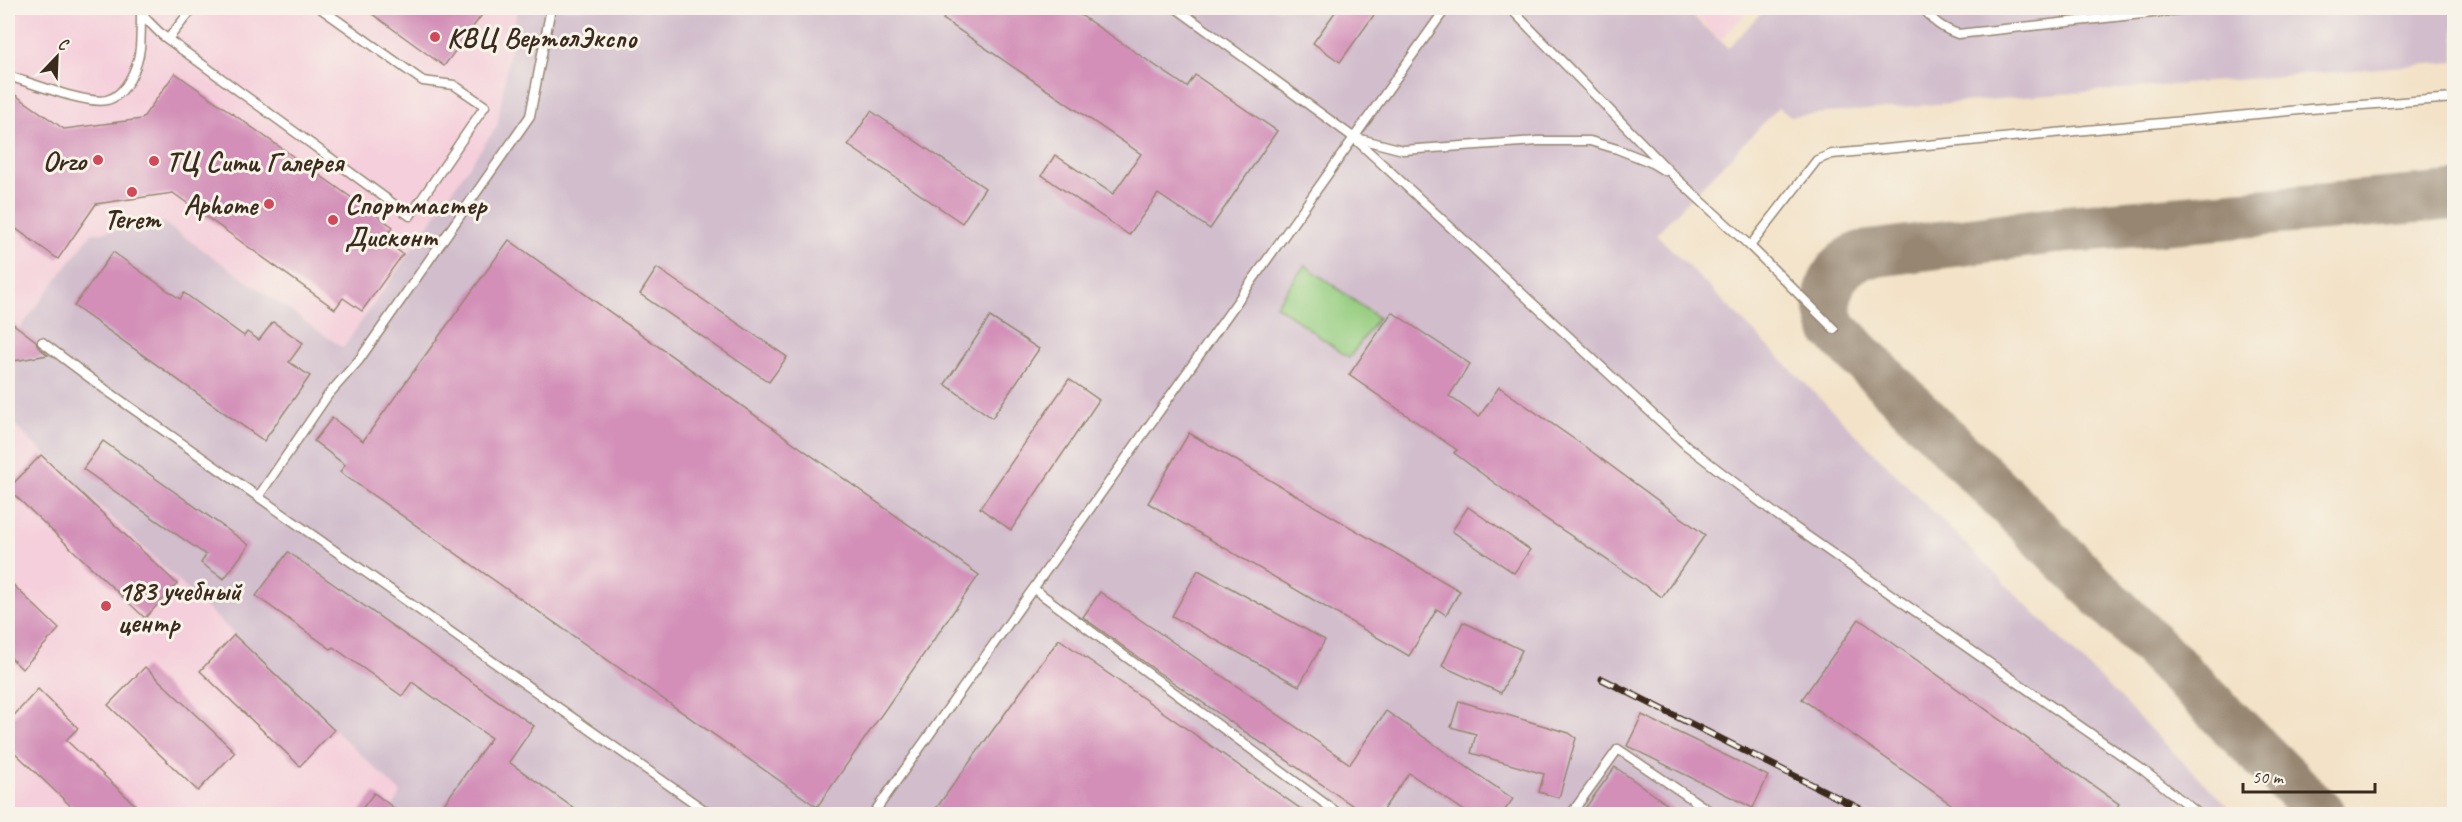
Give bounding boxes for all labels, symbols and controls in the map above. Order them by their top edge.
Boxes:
place label: КВЦ ВертолЭкспо [447,20,639,55]
north arrow [27,27,87,87]
marker: КВЦ ВертолЭкспо [428,30,442,44]
text: С [55,33,72,56]
place label: Orzo [43,143,88,178]
place label: ТЦ Сити Галерея [166,144,345,179]
marker: Orzo [91,153,105,167]
marker: ТЦ Сити Галерея [147,154,161,168]
marker: Terem [125,185,139,199]
place label: Aphome [184,187,260,222]
place label: Спортмастер Дисконт [345,187,489,254]
marker: Aphome [262,197,276,211]
place label: Terem [104,201,162,236]
marker: Спортмастер Дисконт [326,213,340,227]
place label: 183 учебный центр [118,573,243,640]
marker: 183 учебный центр [99,599,113,613]
scale bar [2243,756,2375,794]
text: 50 m [2252,766,2285,788]

